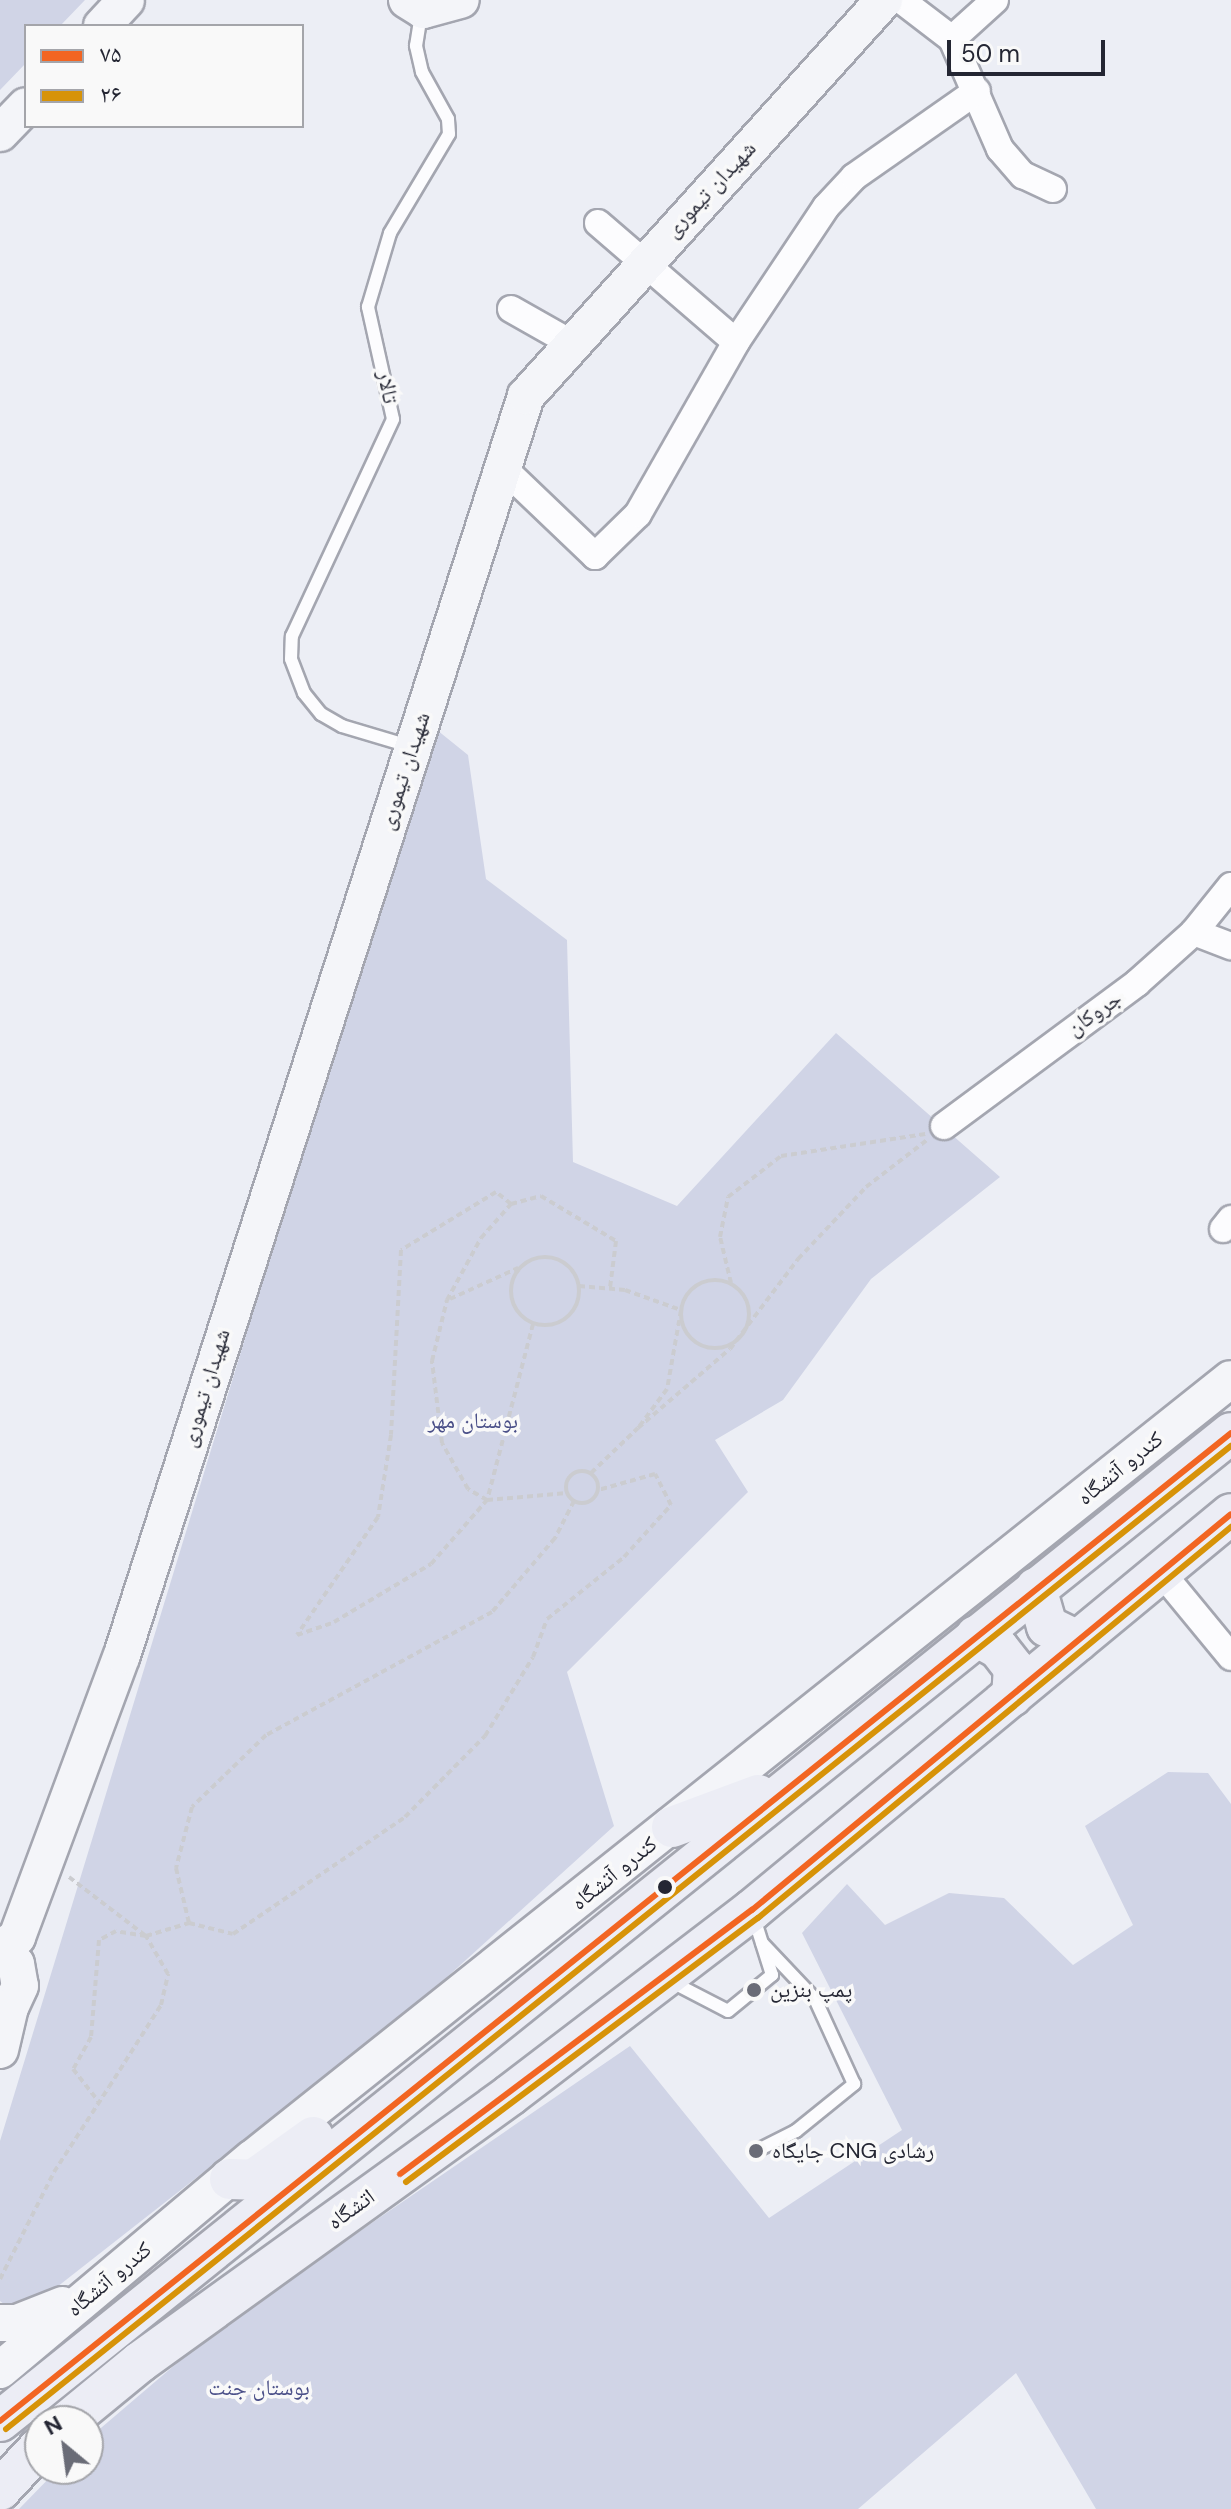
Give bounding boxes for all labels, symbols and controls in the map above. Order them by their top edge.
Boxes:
legend [24,24,304,128]
scale bar [951,24,1109,74]
text: ۷۵ [100,38,122,69]
text: 50 m [961,38,1020,69]
text: ۲۶ [100,78,122,109]
street label: شهیدان تیموری [659,135,761,243]
street label: تالار [372,368,404,406]
street label: شهیدان تیموری [373,709,435,833]
street label: جروکان [1062,985,1126,1041]
street label: شهیدان تیموری [175,1326,235,1450]
park label: بوستان مهر [428,1408,518,1434]
street label: کندرو آتشگاه [1072,1425,1168,1511]
street label: کندرو آتشگاه [566,1830,662,1916]
unlabelled marker [657,1879,673,1895]
place label: پمپ بنزین [770,1977,852,2003]
marker: پمپ بنزین [745,1981,763,1999]
place label: جایگاه CNG رشادی [772,2138,934,2164]
marker: جایگاه CNG رشادی [747,2142,765,2160]
street label: اتشگاه [322,2183,380,2235]
street label: کندرو آتشگاه [61,2236,157,2322]
park label: بوستان جنت [208,2375,310,2401]
north arrow [24,2405,104,2485]
text: N [39,2409,67,2442]

